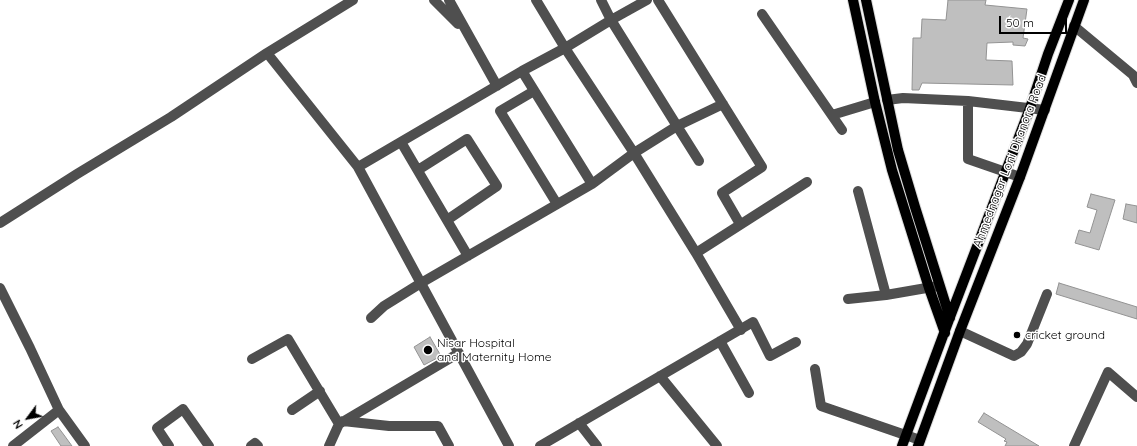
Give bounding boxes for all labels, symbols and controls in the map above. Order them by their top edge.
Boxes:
scale bar [1001,8,1069,34]
text: 50 m [1006,15,1034,30]
street label: Ahmednagar Loni Dhanora Road [970,72,1050,250]
place label: cricket ground [1025,328,1105,342]
marker: cricket ground [1012,330,1022,340]
place label: Nisar Hospital and Maternity Home [437,336,552,364]
marker: Nisar Hospital and Maternity Home [422,344,434,356]
north arrow [8,398,48,438]
text: N [10,417,26,432]

